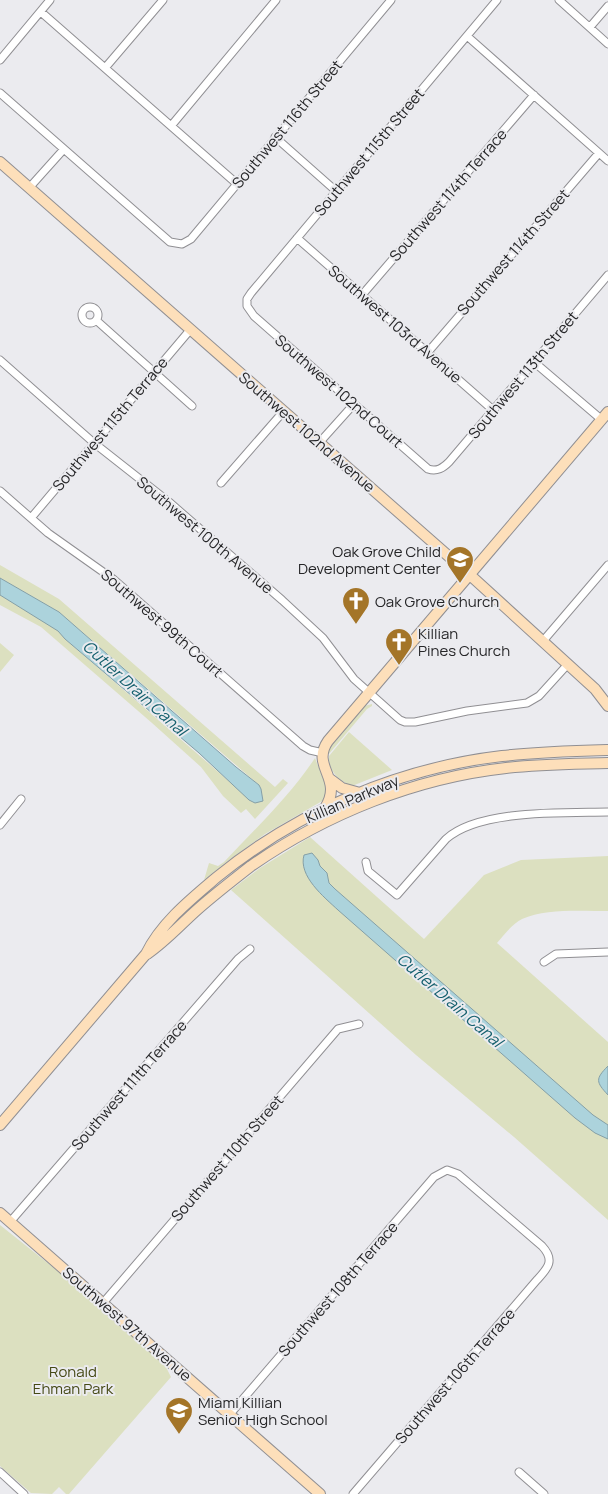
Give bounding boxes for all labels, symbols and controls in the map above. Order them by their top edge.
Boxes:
street label: Southwest 116th Street [227,55,347,193]
street label: Southwest 115th Street [309,84,429,220]
street label: Southwest 114th Terrace [384,124,512,266]
street label: Southwest 114th Street [452,184,574,320]
street label: Southwest 103rd Avenue [324,260,466,388]
street label: Southwest 113th Street [463,307,583,443]
street label: Southwest 102nd Court [271,330,407,452]
street label: Southwest 115th Terrace [48,352,173,496]
street label: Southwest 102nd Avenue [234,367,380,497]
street label: Southwest 100th Avenue [132,472,278,599]
place label: Oak Grove Child Development Center [298,541,442,579]
school or university icon: Oak Grove Child Development Center [445,545,475,584]
street label: Southwest 99th Court [97,564,227,682]
church icon: Oak Grove Church [341,586,371,625]
place label: Oak Grove Church [375,591,499,612]
place label: Killian Pines Church [418,623,510,661]
church icon: Killian Pines Church [384,627,414,666]
water label: Cutler Drain Canal [78,635,194,742]
street label: Killian Parkway [302,770,402,828]
water label: Cutler Drain Canal [392,948,509,1054]
street label: Southwest 111th Terrace [66,1015,192,1155]
street label: Southwest 110th Street [166,1090,288,1226]
street label: Southwest 108th Terrace [273,1217,403,1361]
street label: Southwest 97th Avenue [58,1262,196,1386]
street label: Southwest 106th Terrace [390,1304,520,1448]
park label: Ronald Ehman Park [33,1361,114,1399]
place label: Miami Killian Senior High School [198,1392,328,1430]
school or university icon: Miami Killian Senior High School [164,1396,194,1435]

